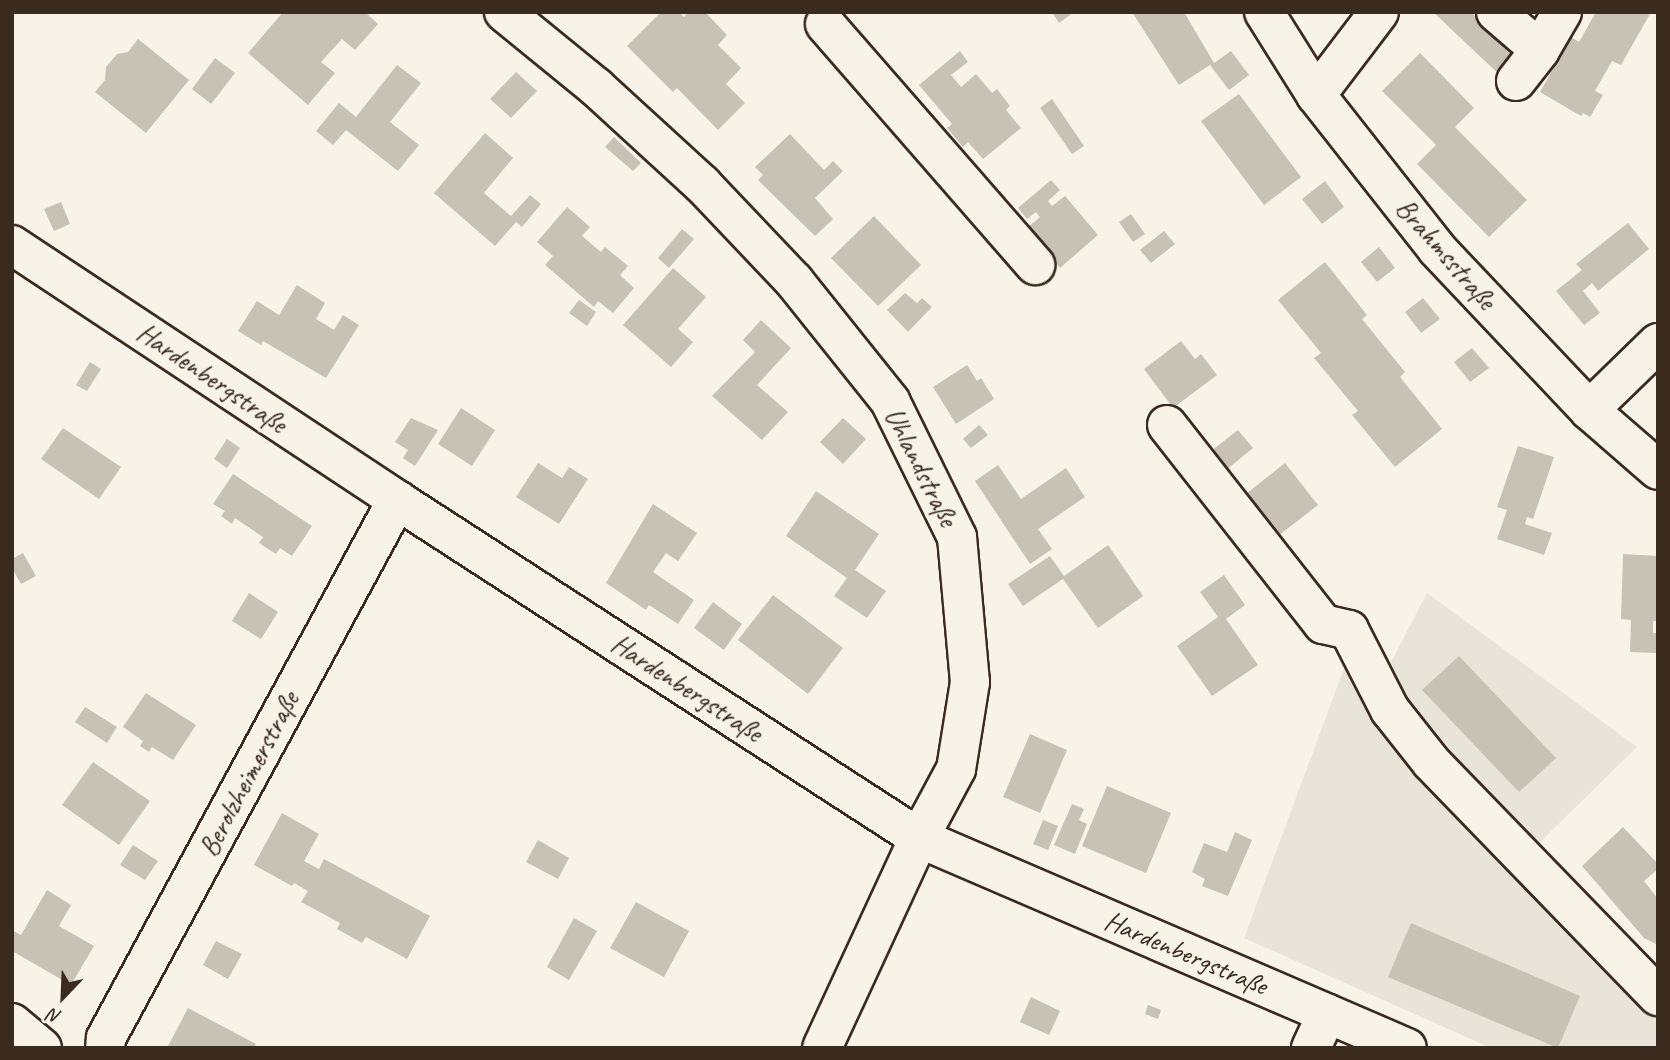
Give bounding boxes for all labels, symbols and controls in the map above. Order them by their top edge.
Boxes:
street label: Brahmsstraße [1389,192,1503,316]
street label: Hardenbergstraße [131,316,293,440]
street label: Uhlandstraße [877,402,965,532]
street label: Hardenbergstraße [605,627,769,749]
street label: Berolzheimerstraße [192,686,306,862]
street label: Hardenbergstraße [1100,904,1272,1002]
north arrow [28,962,98,1032]
text: N [45,1003,65,1030]

